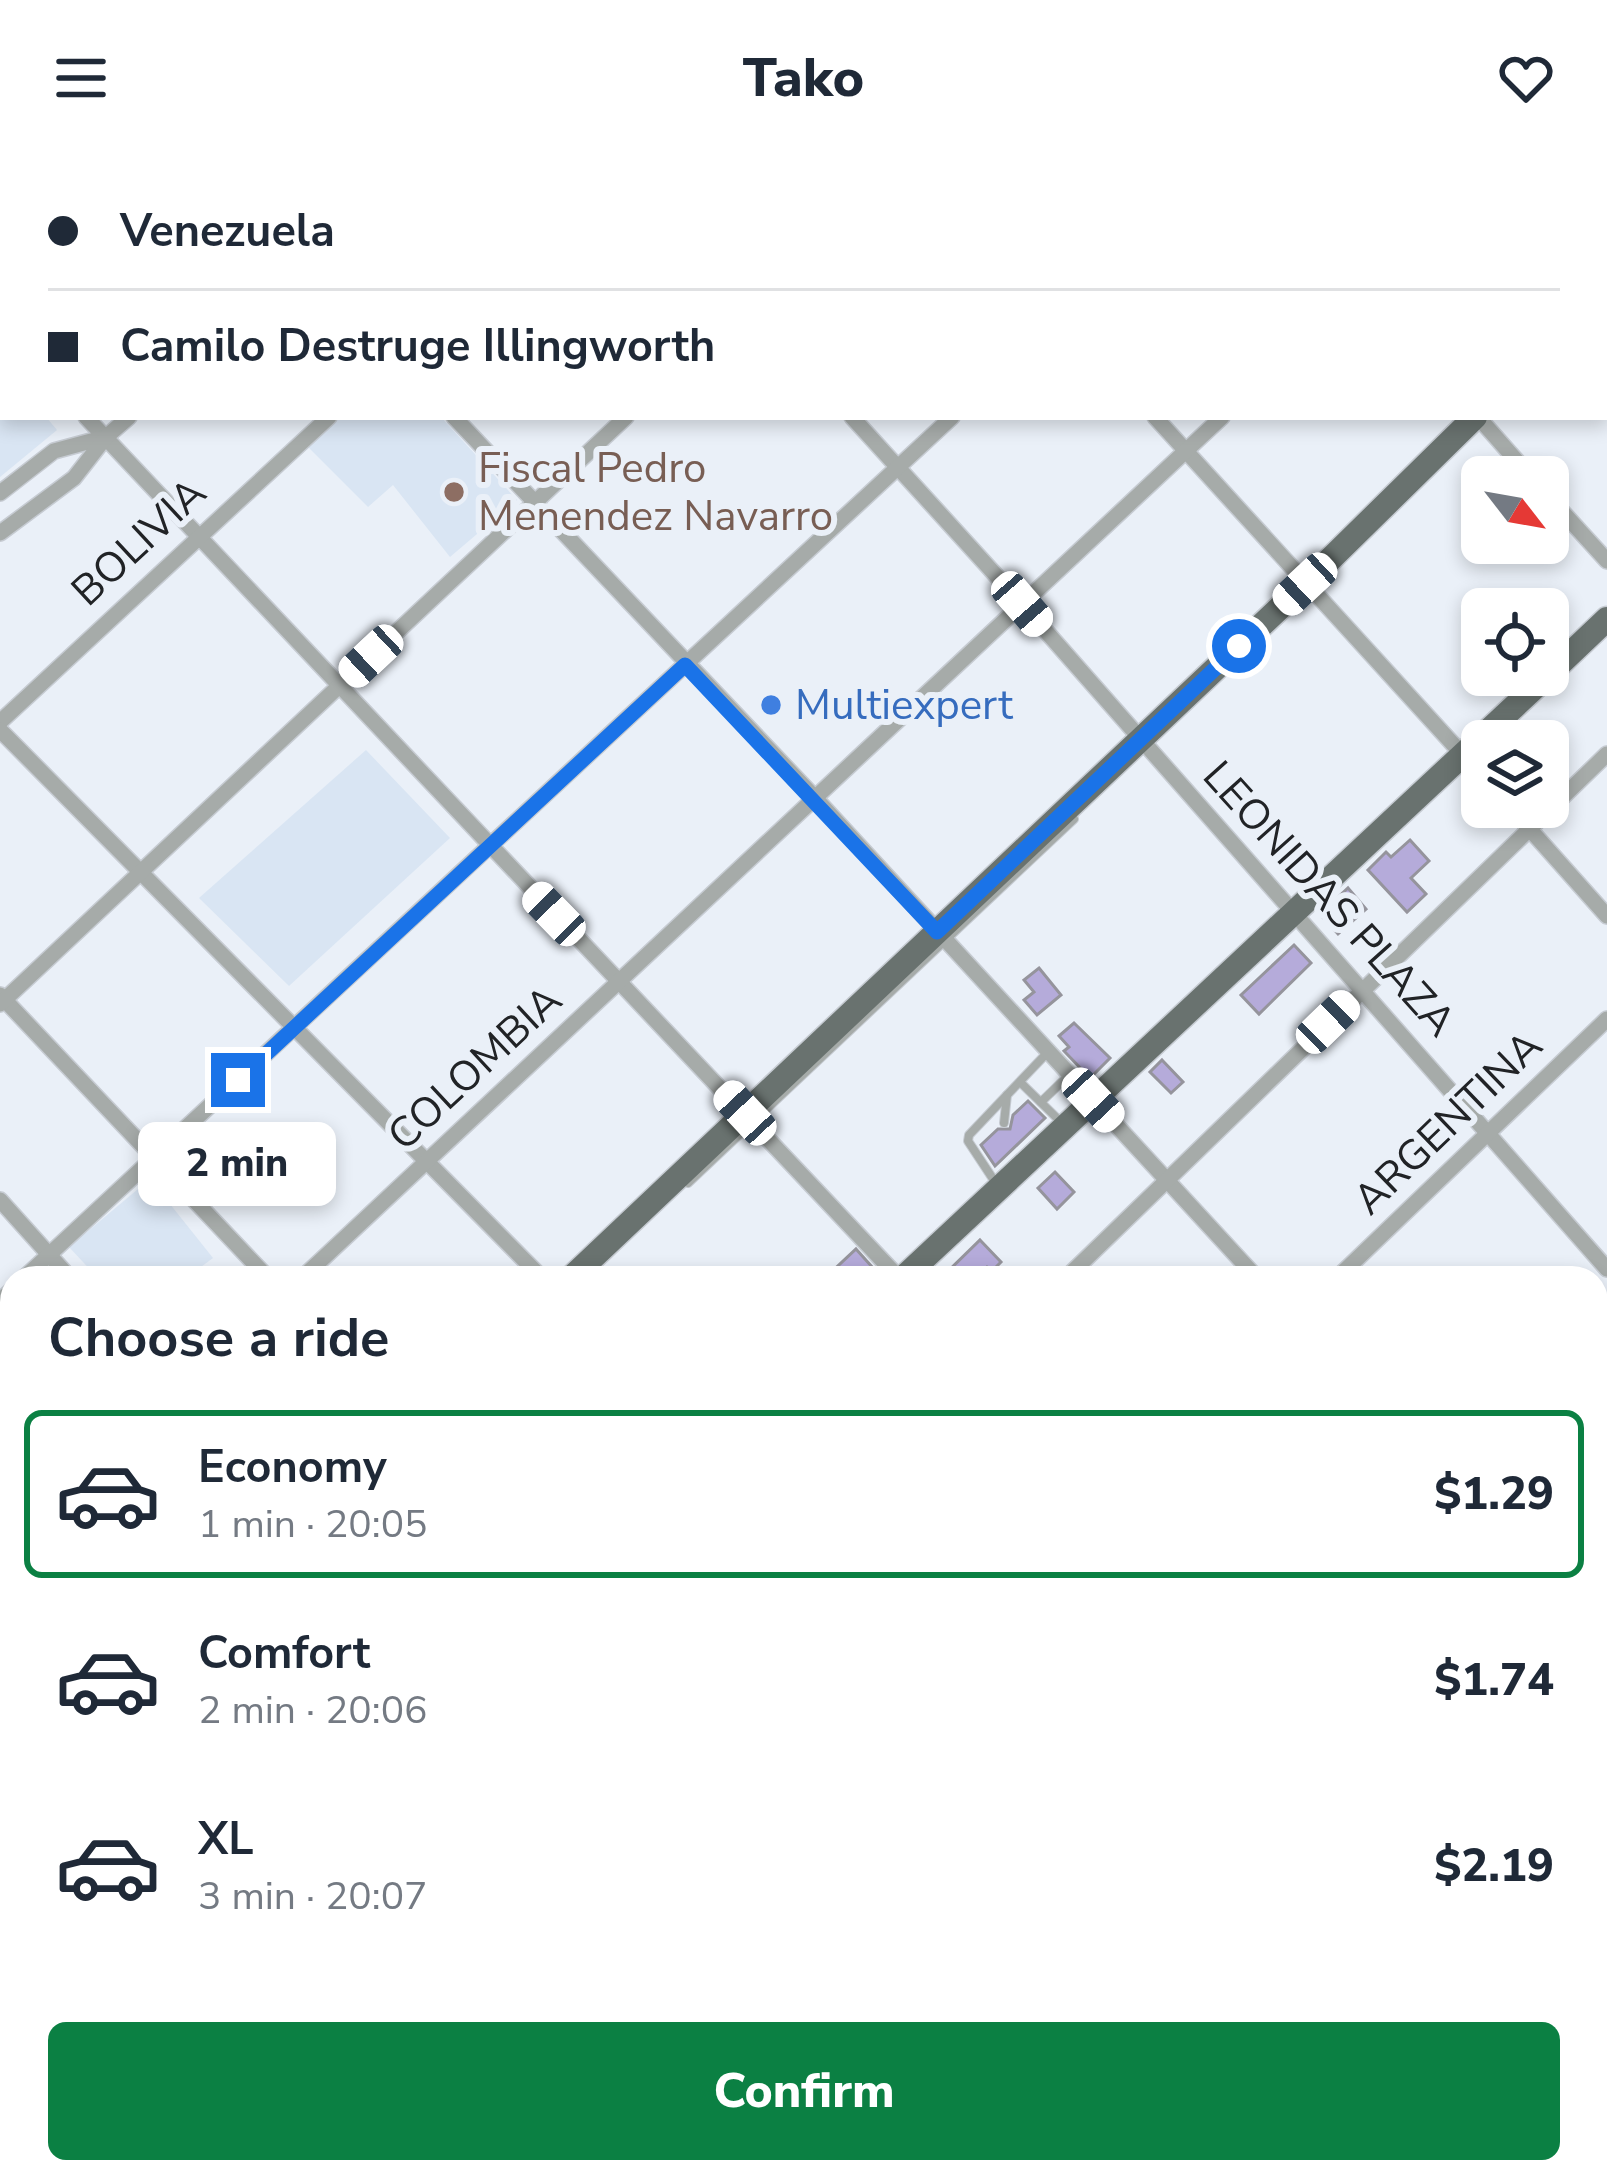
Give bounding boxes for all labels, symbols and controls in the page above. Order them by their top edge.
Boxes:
text: Tako [743,41,864,115]
icon: menu [48,45,114,111]
icon: heart [1493,45,1559,111]
text: Venezuela [120,201,335,262]
text: Camilo Destruge Illingworth [120,316,715,377]
place label: Fiscal Pedro Menendez Navarro [478,440,833,545]
north arrow [1461,456,1569,564]
map controls [1461,456,1569,828]
street label: BOLIVIA [59,465,219,619]
marker: Fiscal Pedro Menendez Navarro [441,479,467,505]
car [1266,546,1344,622]
car [985,565,1059,643]
button: locate [1461,588,1569,696]
car [332,618,410,694]
route start [1212,619,1266,673]
place label: Multiexpert [795,677,1013,734]
marker: Multiexpert [758,692,784,718]
button: layers [1461,720,1569,828]
street label: LEONIDAS PLAZA [1190,749,1468,1049]
car [516,876,592,952]
street label: COLOMBIA [376,973,574,1163]
car [1290,984,1366,1060]
street label: ARGENTINA [1341,1018,1555,1228]
route end [211,1053,265,1107]
car [1055,1061,1131,1139]
car [707,1074,783,1152]
callout: 2 min [139,1122,337,1206]
text: 2 min [186,1137,288,1190]
text: Choose a ride [48,1301,389,1375]
text: Economy [198,1437,387,1498]
icon: car [54,1440,162,1548]
text: $1.29 [1434,1464,1554,1525]
text: 1 min · 20:05 [198,1498,427,1551]
text: Comfort [198,1623,370,1684]
icon: car [54,1626,162,1734]
text: $1.74 [1434,1650,1554,1711]
text: 2 min · 20:06 [198,1684,427,1737]
text: XL [198,1809,254,1870]
icon: car [54,1812,162,1920]
text: $2.19 [1434,1836,1554,1897]
text: 3 min · 20:07 [198,1870,427,1923]
button: Confirm [48,2022,1560,2160]

